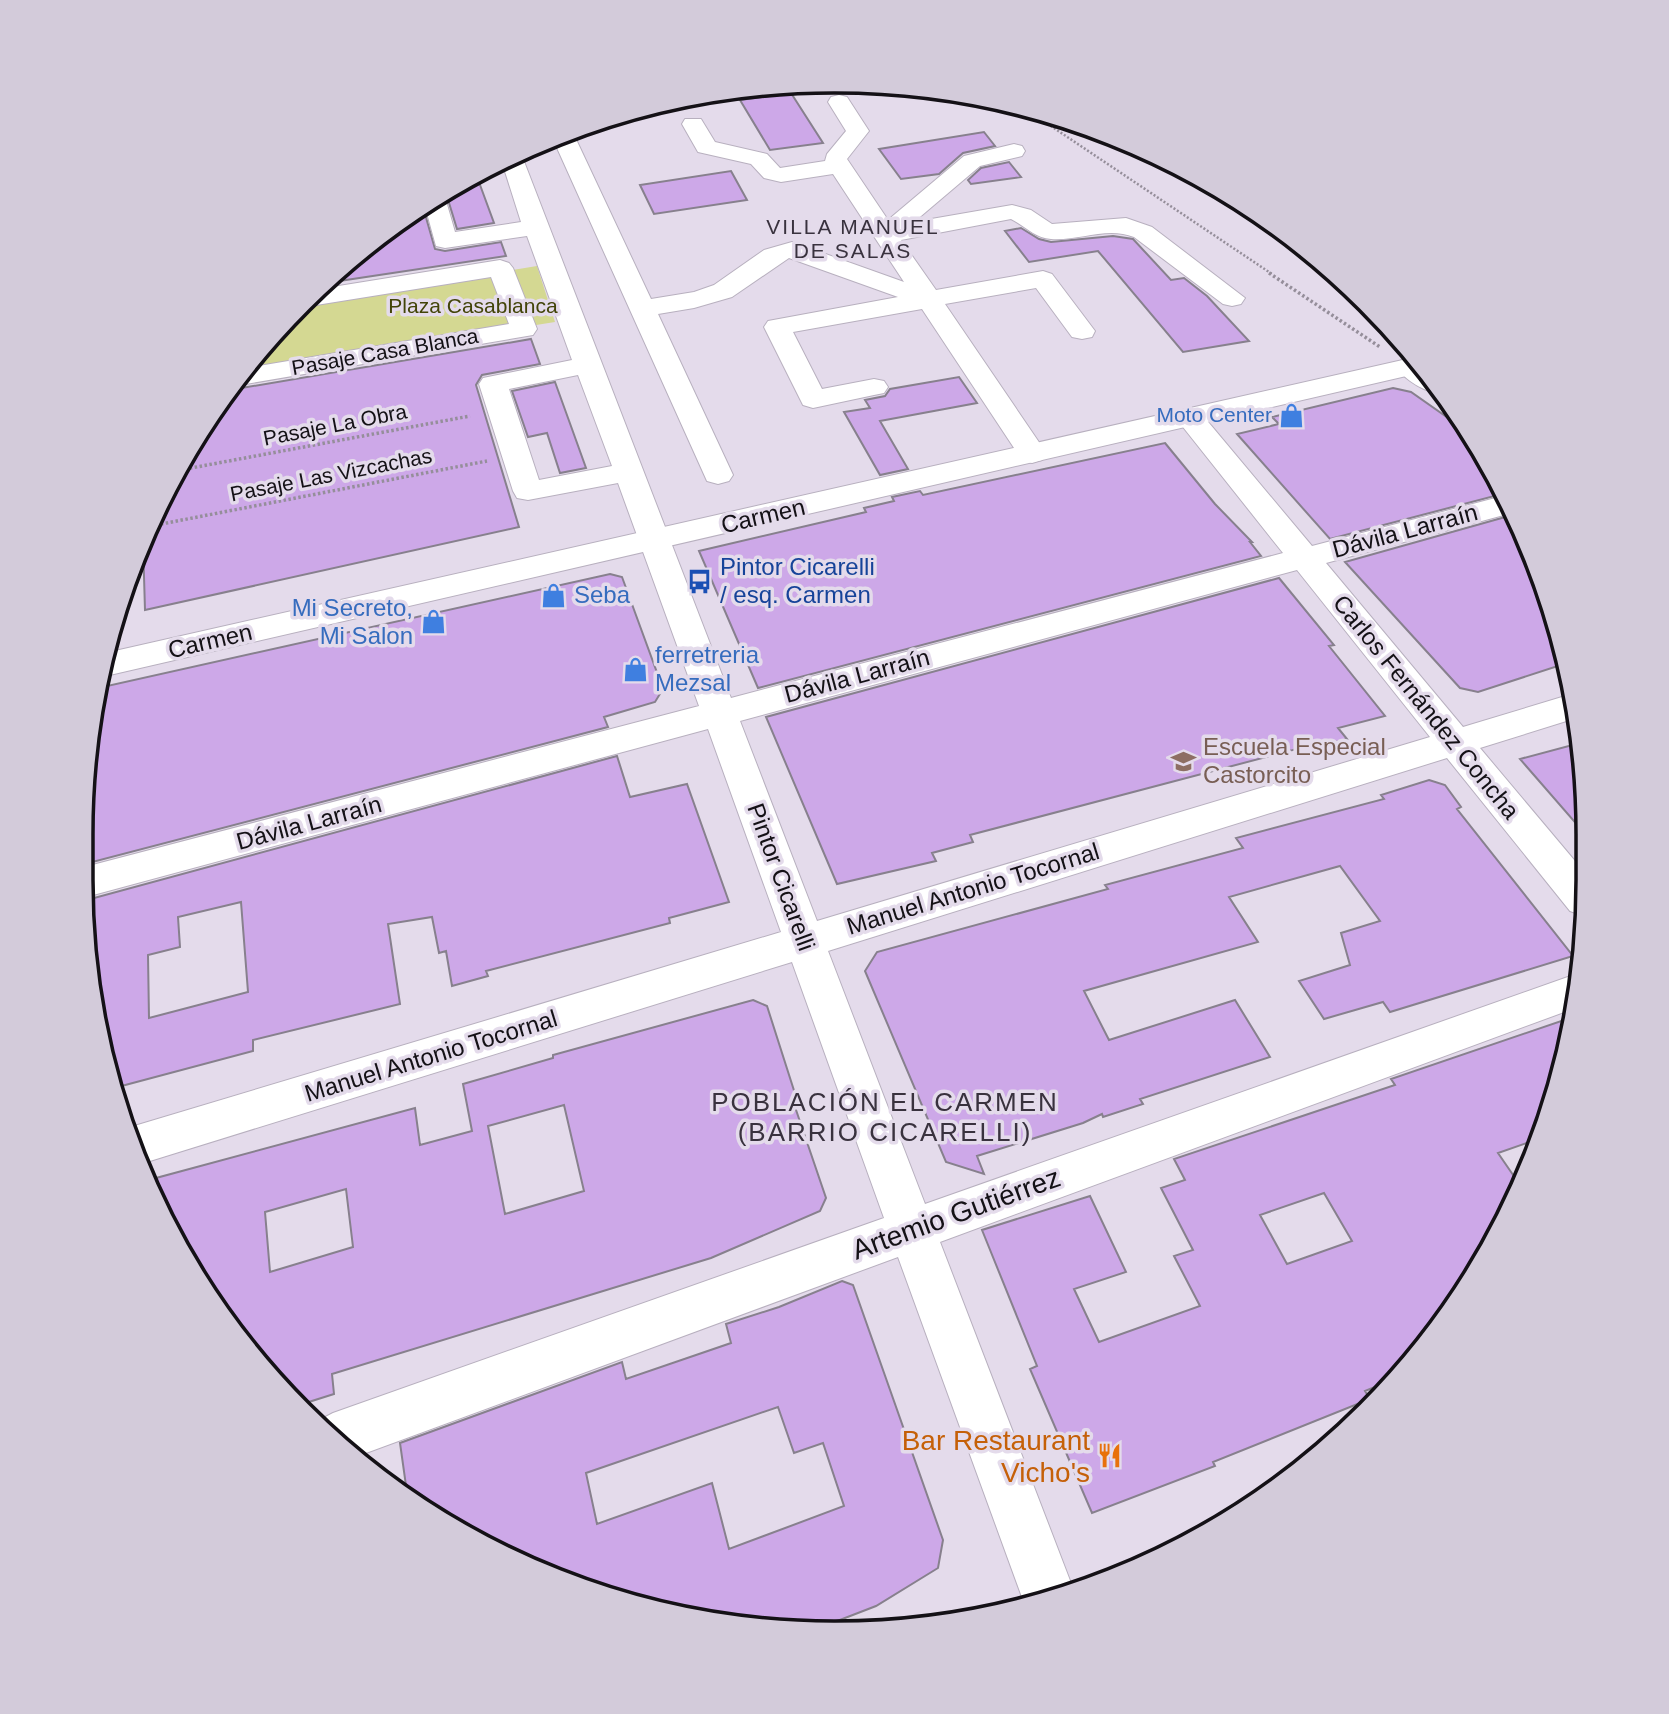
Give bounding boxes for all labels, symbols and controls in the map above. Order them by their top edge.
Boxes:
district label: VILLA MANUEL DE SALAS [766,215,940,262]
park label: Plaza Casablanca [388,294,558,317]
street label: Pasaje Casa Blanca [290,324,480,379]
street label: Pasaje La Obra [261,399,409,450]
shop icon: Moto Center [1278,401,1306,429]
place label: Moto Center [1156,403,1272,426]
street label: Pasaje Las Vizcachas [228,444,434,505]
street label: Carmen [718,493,808,538]
street label: Dávila Larraín [1329,498,1481,563]
place label: Pintor Cicarelli / esq. Carmen [720,553,875,608]
bus stop icon: Pintor Cicarelli / esq. Carmen [686,567,714,595]
shop icon: Seba [540,581,568,609]
place label: Seba [574,581,631,608]
street label: Carlos Fernández Concha [1328,589,1525,825]
place label: Mi Secreto, Mi Salon [292,594,413,649]
shop icon: Mi Secreto, Mi Salon [419,608,447,636]
street label: Carmen [165,618,255,663]
place label: ferretreria Mezsal [655,641,760,696]
street label: Dávila Larraín [781,643,933,708]
shop icon: ferretreria Mezsal [621,655,649,683]
place label: Escuela Especial Castorcito [1203,733,1386,788]
school or university icon: Escuela Especial Castorcito [1169,747,1197,775]
street label: Dávila Larraín [233,790,385,855]
street label: Pintor Cicarelli [742,800,821,954]
street label: Manuel Antonio Tocornal [843,837,1102,940]
street label: Manuel Antonio Tocornal [301,1004,560,1107]
district label: POBLACIÓN EL CARMEN (BARRIO CICARELLI) [711,1087,1059,1147]
street label: Artemio Gutiérrez [848,1161,1065,1266]
place label: Bar Restaurant Vicho's [902,1425,1090,1488]
restaurant icon: Bar Restaurant Vicho's [1096,1442,1124,1470]

